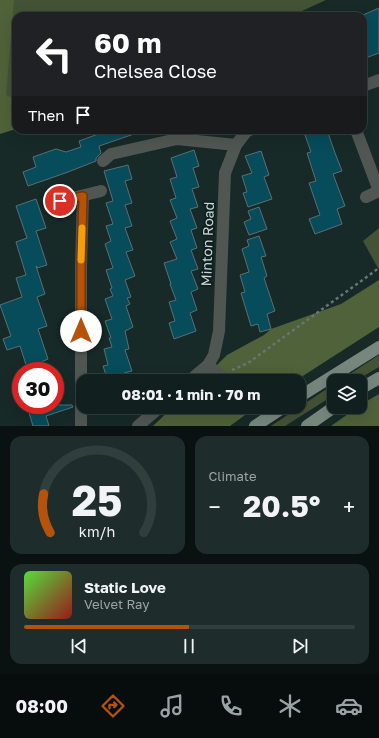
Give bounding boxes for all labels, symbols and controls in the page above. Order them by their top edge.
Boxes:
text: 60 m [94,26,161,59]
icon: left [28,28,80,80]
text: Chelsea Close [94,60,217,82]
icon: arrive [72,104,94,126]
text: Then [28,106,64,124]
pin [43,184,77,218]
icon: arrive [49,190,71,212]
street label: Minton Road [197,201,217,287]
position arrow [60,310,102,352]
speed limit sign: 30 [12,362,64,414]
map controls [327,374,367,414]
button: layers [327,374,367,414]
text: 08:01 · 1 min · 70 m [122,385,260,403]
text: Climate [209,468,256,484]
text: 25 [72,475,123,525]
text: 20.5° [243,488,320,524]
text: − [209,493,221,520]
text: + [343,493,355,520]
text: km/h [79,523,115,540]
text: Static Love [84,578,166,596]
text: Velvet Ray [84,596,149,612]
icon: previous [68,635,90,657]
icon: pause [178,635,200,657]
icon: next [289,635,311,657]
icon: directions [99,692,127,720]
icon: music [158,692,186,720]
icon: phone [217,692,245,720]
icon: climate [276,692,304,720]
icon: car [335,692,363,720]
text: 08:00 [16,695,68,717]

